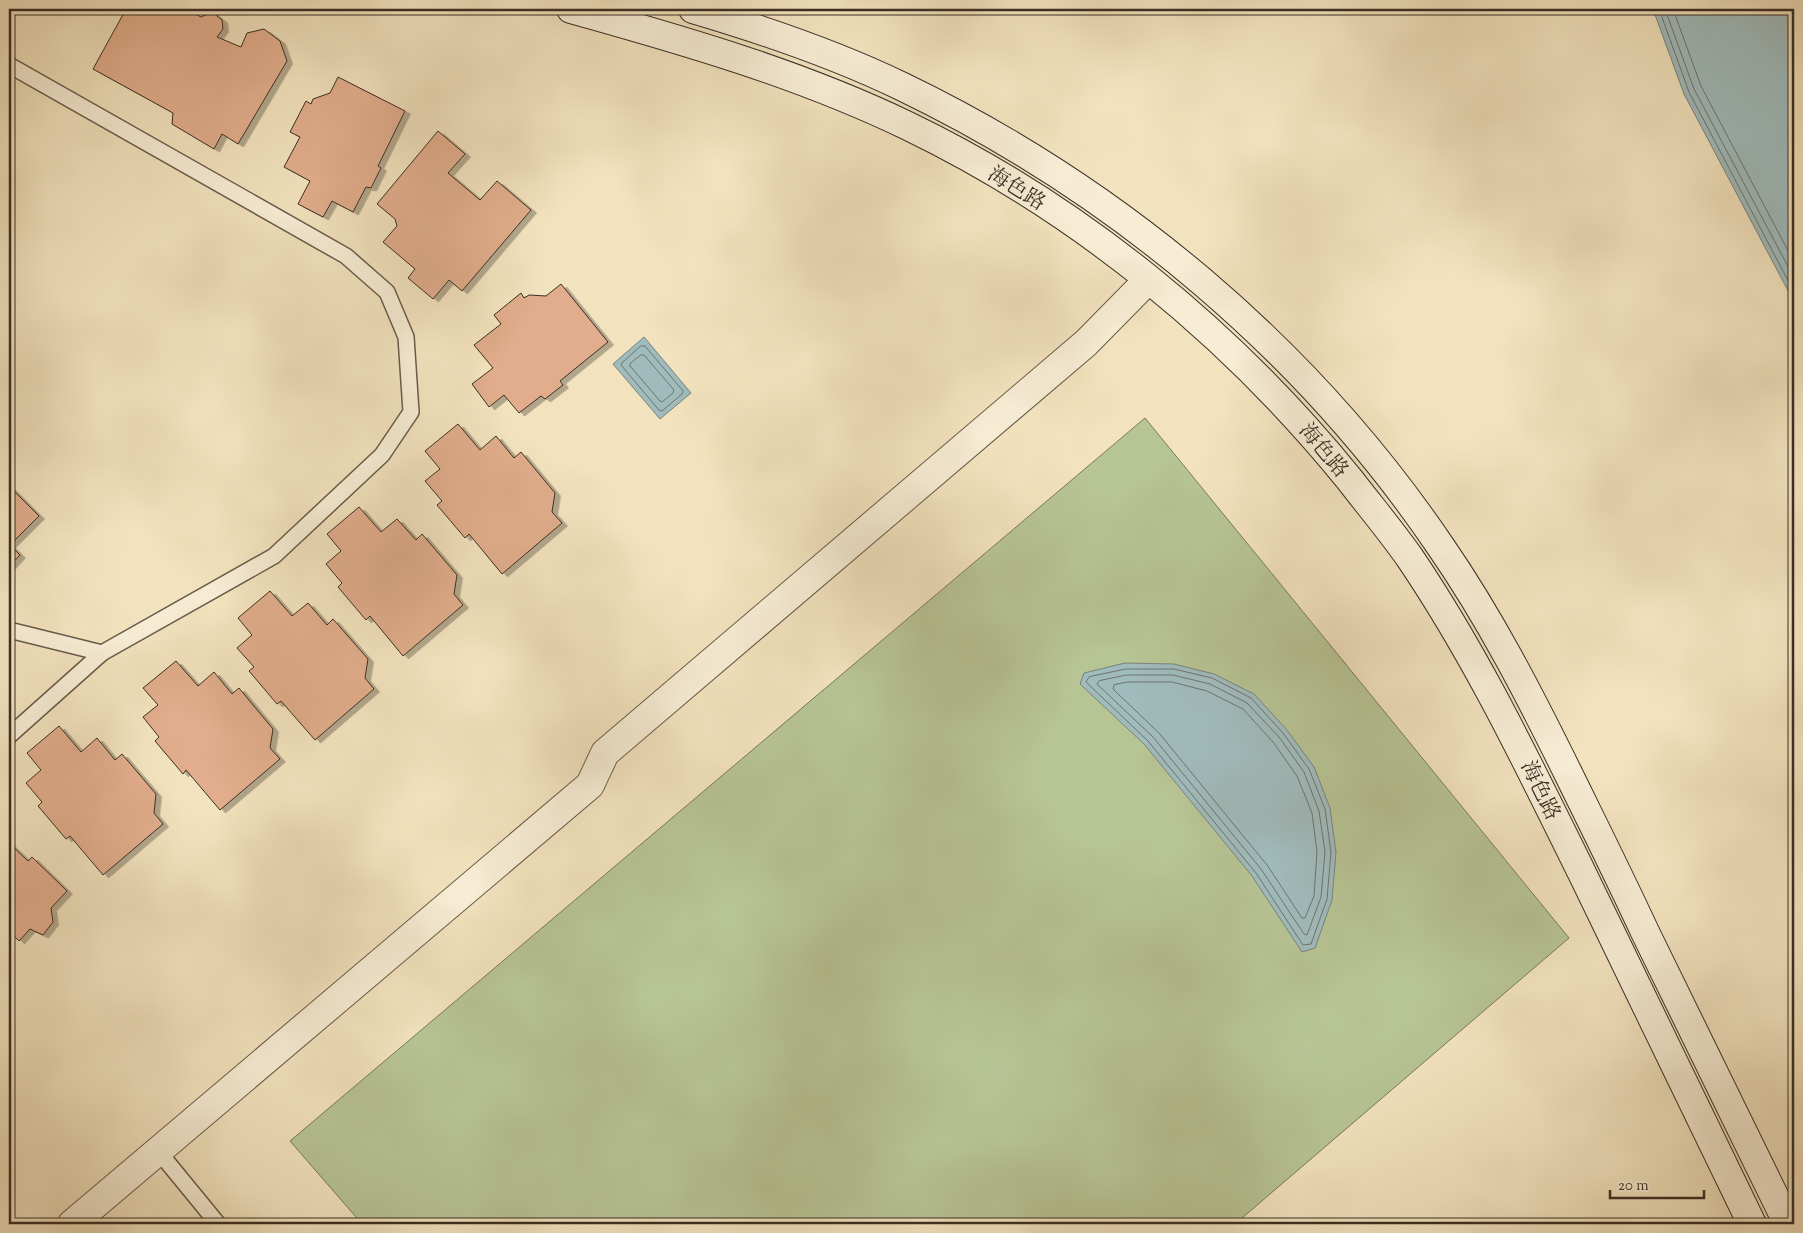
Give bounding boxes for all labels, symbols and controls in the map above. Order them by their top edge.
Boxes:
street label: 海色路 [981,160,1051,219]
street label: 海色路 [1291,418,1354,485]
street label: 海色路 [1512,756,1566,826]
scale bar [1610,1168,1704,1200]
text: 20 m [1618,1176,1649,1197]

